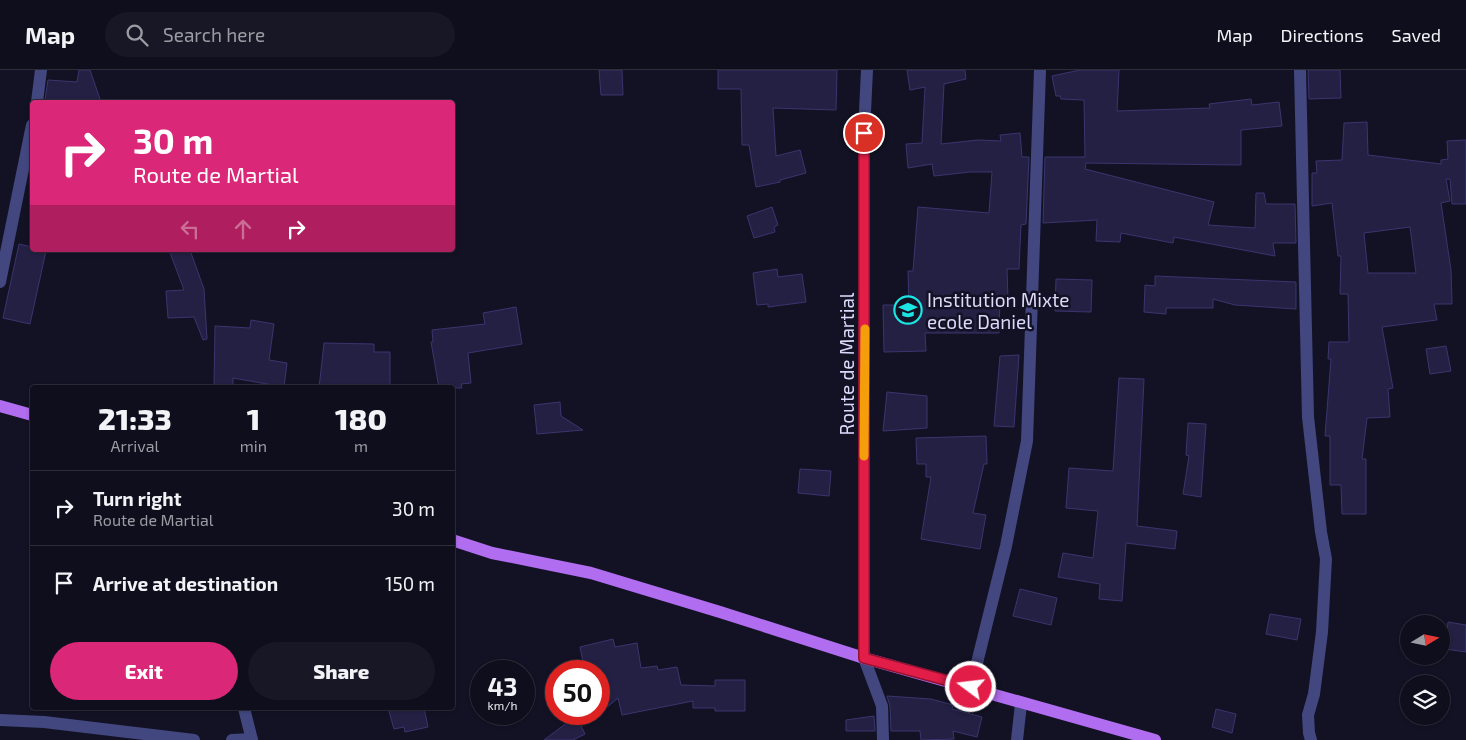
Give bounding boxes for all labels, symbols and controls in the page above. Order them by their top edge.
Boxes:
search box [105,12,455,57]
text: Map [25,20,75,49]
icon: search [123,21,151,49]
text: Search here [163,23,265,46]
text: Map [1216,24,1253,46]
text: Directions [1281,24,1364,46]
text: Saved [1392,24,1441,46]
pin [843,112,885,154]
text: 30 m [133,119,213,161]
icon: arrive [850,119,878,147]
icon: right [50,120,115,185]
text: Route de Martial [133,161,299,187]
icon: left [176,215,204,243]
icon: ahead [229,215,257,243]
icon: right [282,215,310,243]
place label: Institution Mixte ecole Daniel [927,288,1070,333]
street label: Route de Martial [835,292,858,436]
school or university icon: Institution Mixte ecole Daniel [893,295,923,325]
text: 21:33 [98,400,172,436]
text: 1 [247,400,260,436]
text: 180 [335,400,387,436]
text: Arrival [111,436,159,455]
text: min [240,436,267,455]
text: m [354,436,368,455]
text: Turn right [93,487,181,510]
icon: right [50,494,78,522]
text: 30 m [392,497,435,520]
text: Route de Martial [93,510,213,529]
icon: arrive [50,569,78,597]
text: Arrive at destination [93,572,278,595]
text: 150 m [385,572,435,595]
north arrow [1400,615,1450,665]
map controls [1400,615,1450,725]
button: Exit [50,642,238,700]
button: Share [248,642,435,700]
speed limit sign: 50 [545,660,610,725]
position arrow [944,660,996,712]
text: 43 [487,671,518,701]
button: layers [1400,675,1450,725]
text: km/h [488,698,517,712]

